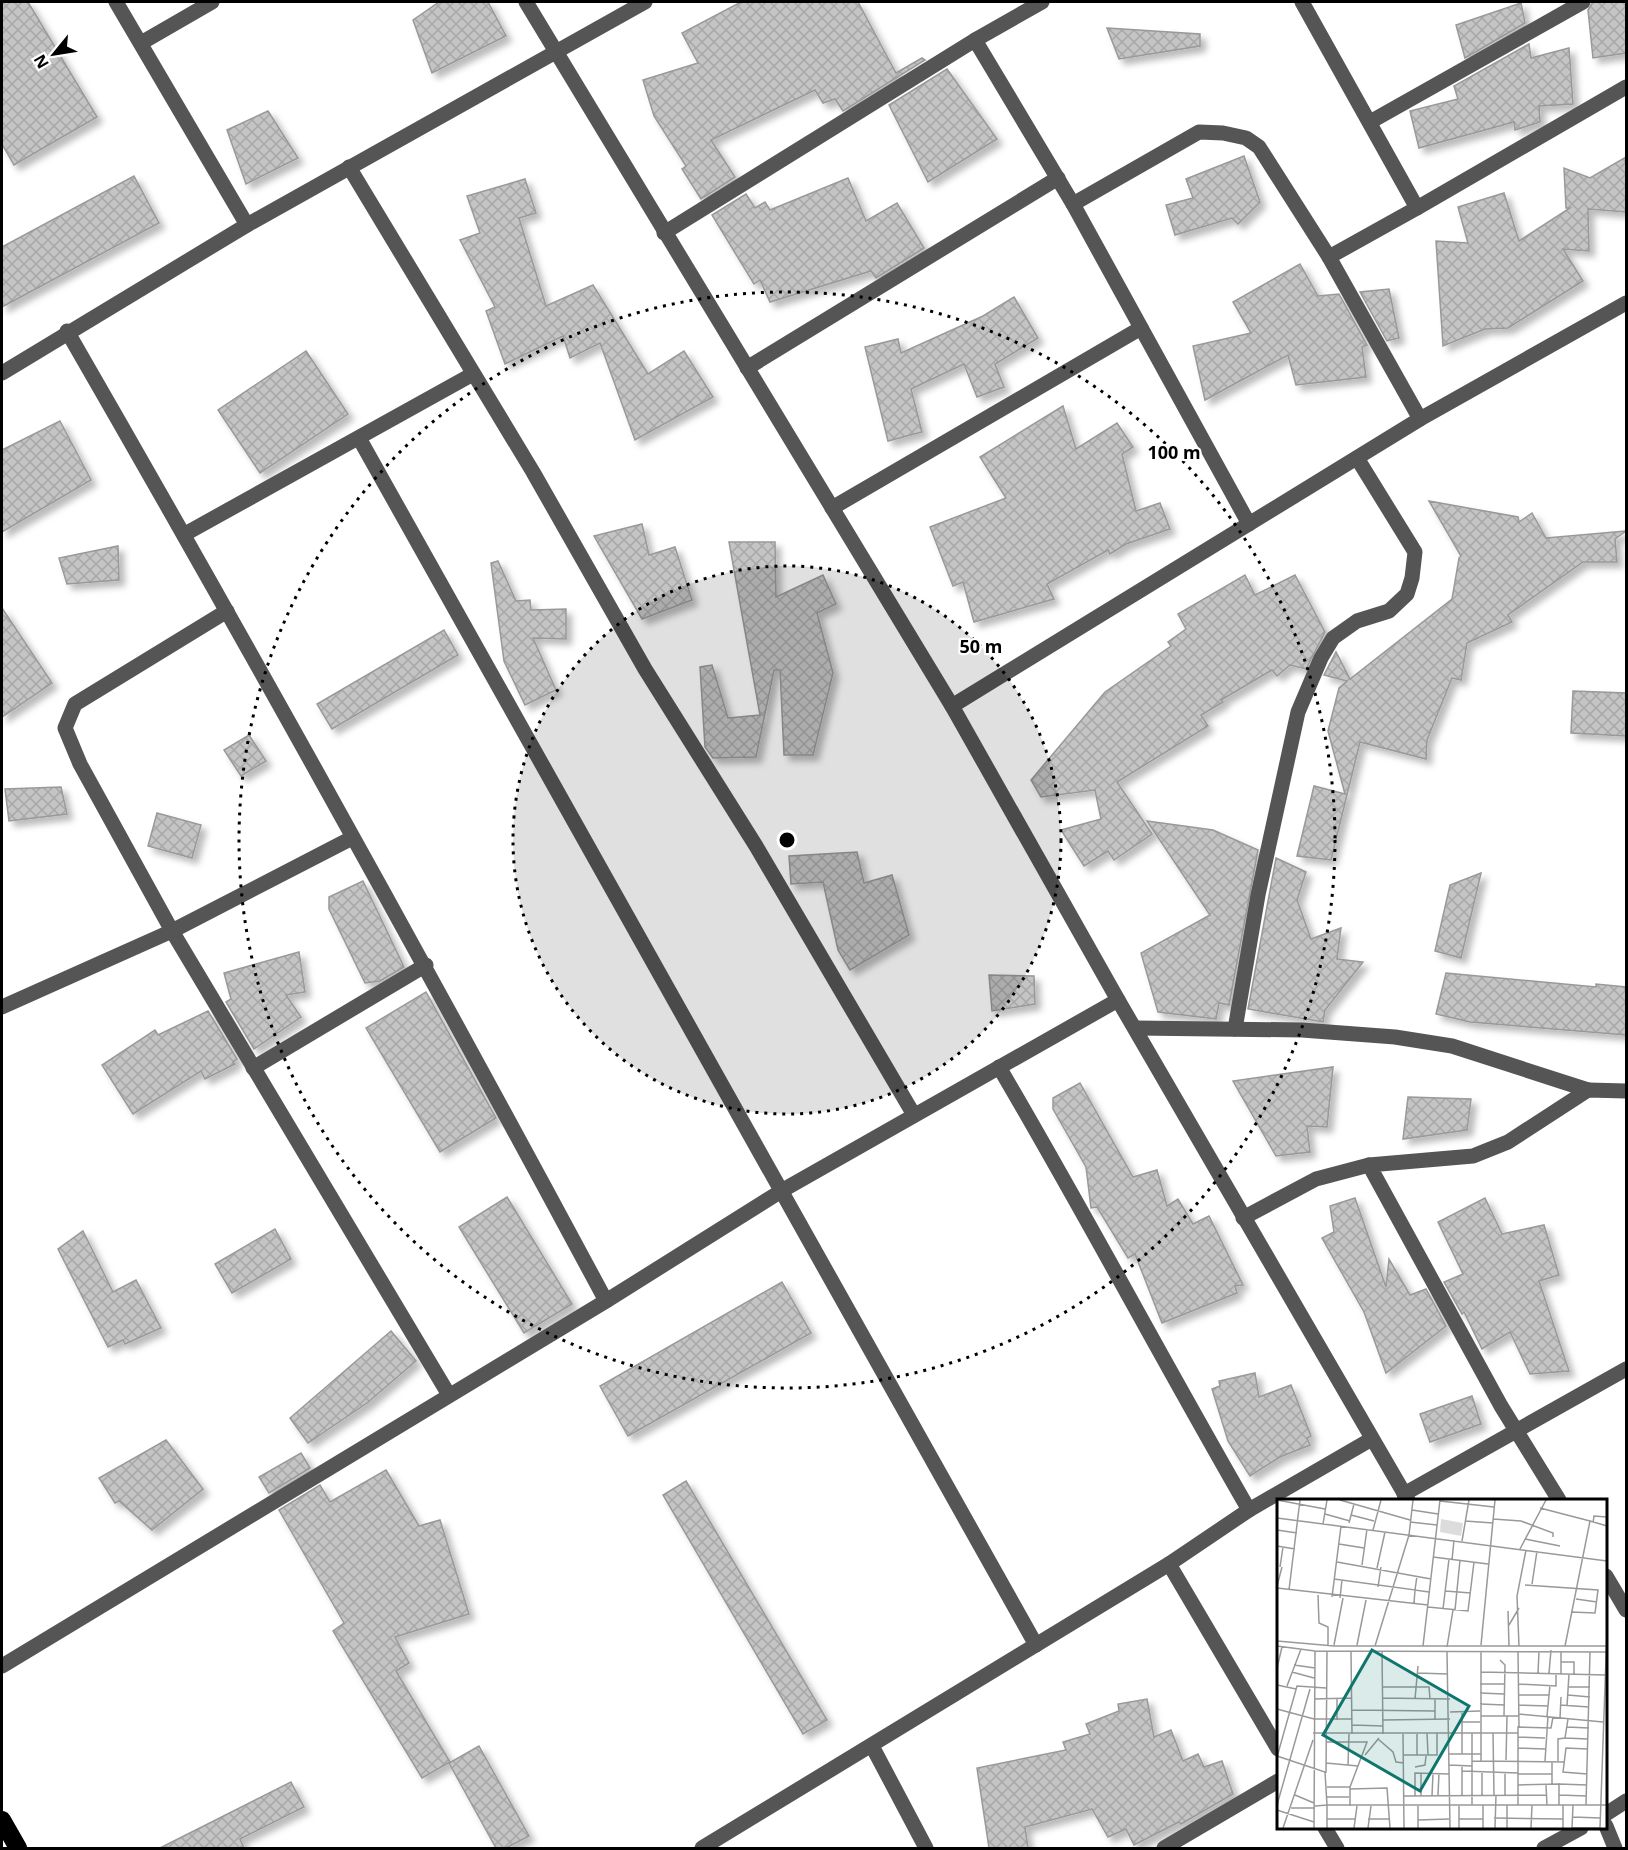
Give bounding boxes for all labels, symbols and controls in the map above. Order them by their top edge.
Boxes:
north arrow [24,24,84,84]
text: N [28,50,54,73]
text: 100 m [1147,440,1201,464]
text: 50 m [960,634,1002,658]
centre of rings [777,830,797,850]
inset map [1277,1499,1607,1829]

